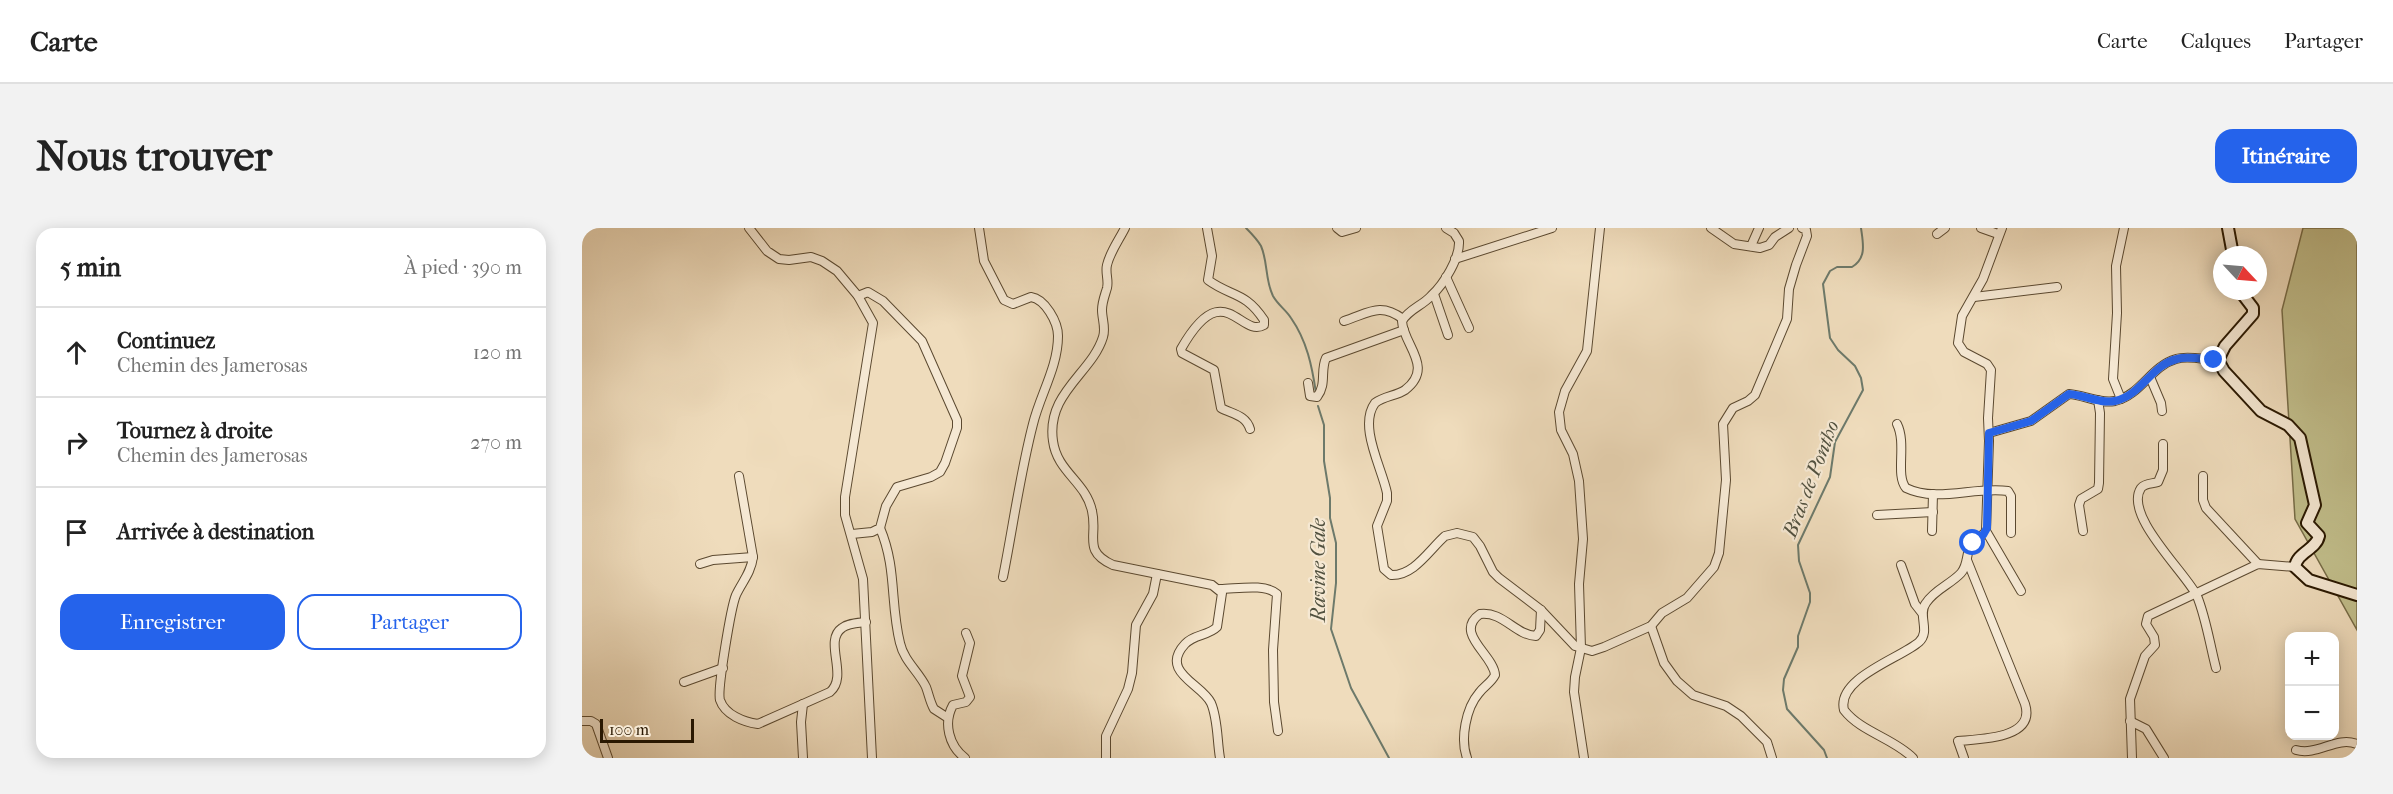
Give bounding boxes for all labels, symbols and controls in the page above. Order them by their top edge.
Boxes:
text: Carte [30,25,98,58]
text: Carte [2097,29,2148,53]
text: Calques [2181,29,2251,53]
text: Partager [2284,29,2363,53]
button: Itinéraire [2215,129,2357,183]
text: Nous trouver [36,132,272,181]
north arrow [2213,246,2267,300]
text: 5 min [60,252,121,283]
text: À pied · 390 m [404,256,522,279]
text: Continuez [117,328,215,354]
icon: ahead [60,336,93,369]
text: 120 m [473,341,522,364]
route end [2200,346,2226,372]
text: Chemin des Jamerosas [117,354,308,377]
water label: Bras de Pontho [1778,417,1844,541]
text: Tournez à droite [117,418,273,444]
icon: right [60,426,93,459]
text: 270 m [470,431,522,454]
text: Chemin des Jamerosas [117,444,308,467]
icon: arrive [60,516,93,549]
water label: Ravine Gale [1307,517,1330,624]
text: Arrivée à destination [117,519,314,545]
route start [1959,529,1985,555]
button: Enregistrer [60,594,285,650]
button: Partager [297,594,522,650]
map controls [2285,632,2339,740]
button: + [2285,632,2339,686]
button: − [2285,686,2339,740]
scale bar [600,716,694,744]
text: 100 m [609,720,649,739]

